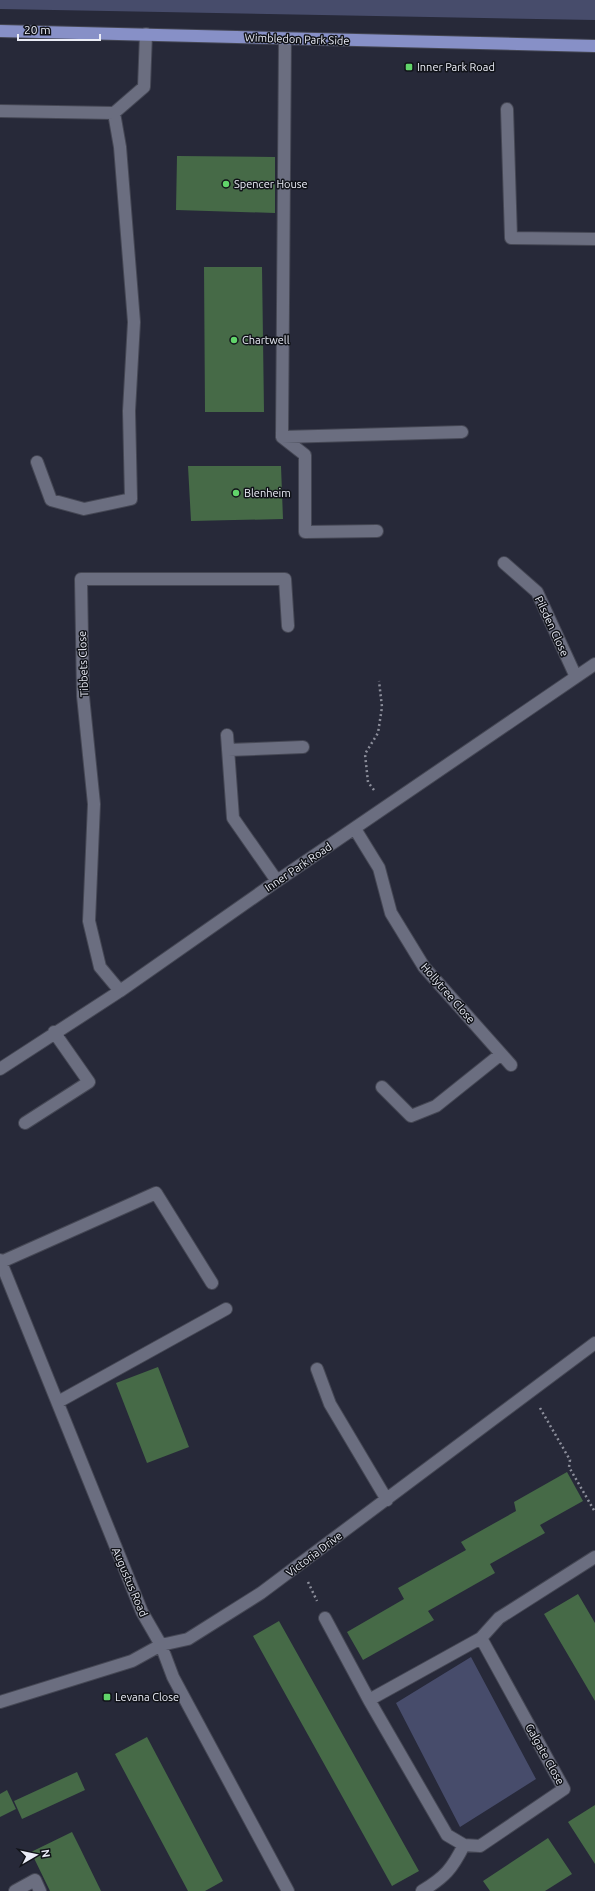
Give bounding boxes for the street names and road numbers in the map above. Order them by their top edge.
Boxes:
street label: Wimbledon Park Side [244,31,350,47]
street label: Pilsden Close [533,594,571,658]
street label: Tibbets Close [76,631,90,697]
street label: Inner Park Road [262,840,334,894]
street label: Hollytree Close [419,961,477,1025]
street label: Victoria Drive [284,1529,344,1579]
street label: Augustus Road [110,1546,150,1618]
street label: Galgate Close [523,1722,567,1786]

